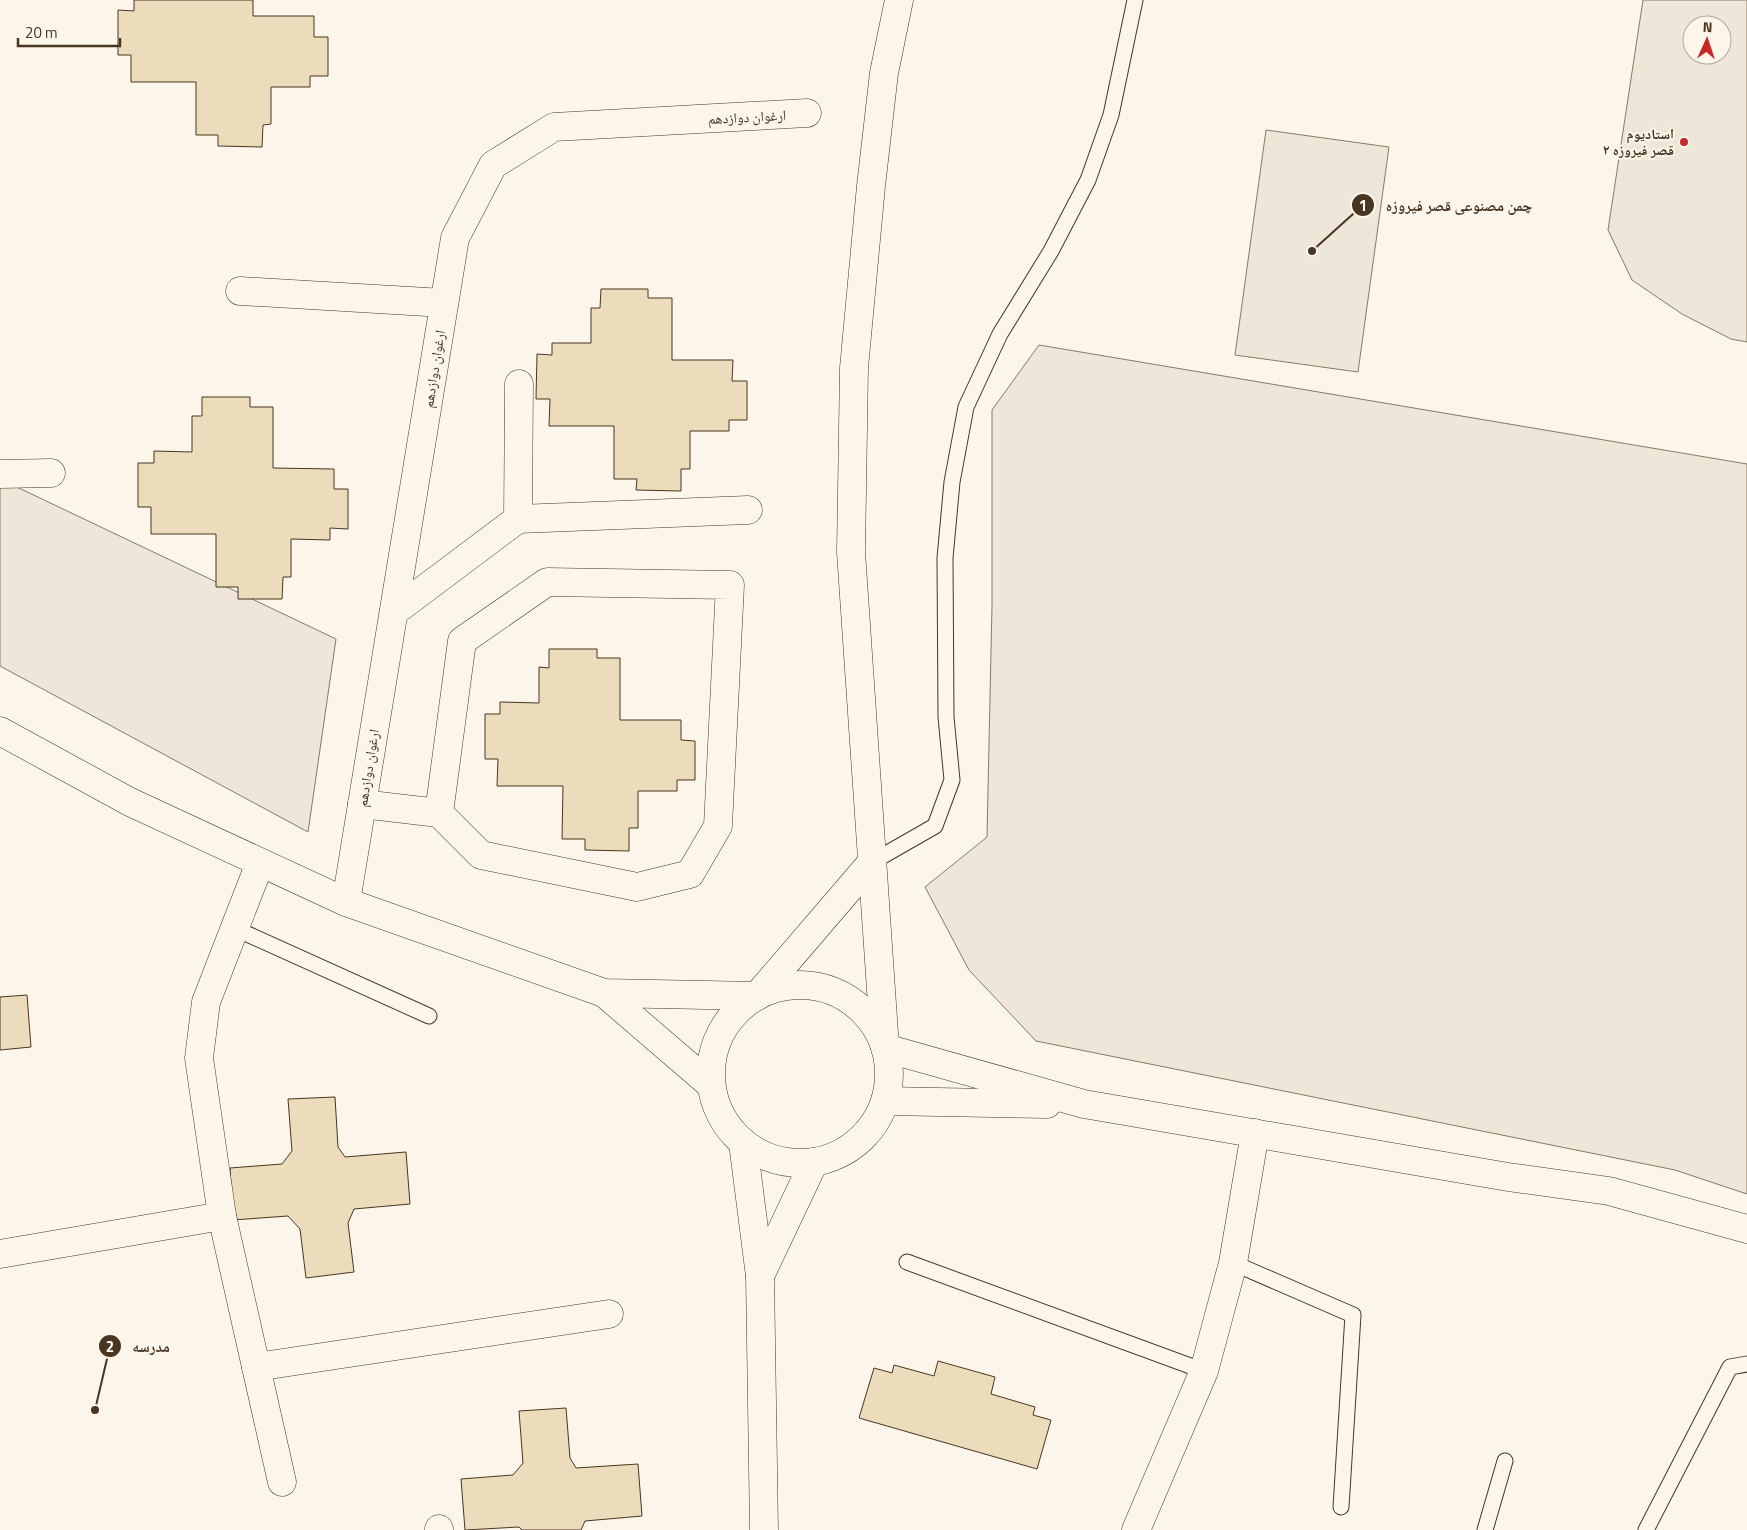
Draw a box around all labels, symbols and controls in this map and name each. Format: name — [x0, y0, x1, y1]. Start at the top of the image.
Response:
scale bar — [18, 15, 120, 47]
north arrow — [1682, 15, 1732, 65]
text: N — [1702, 16, 1713, 37]
text: 20 m — [25, 21, 58, 44]
street label: ارغوان دوازدهم — [707, 104, 787, 129]
place label: استادیوم قصر فیروزه ۲ — [1603, 123, 1674, 160]
marker: استادیوم قصر فیروزه ۲ — [1678, 136, 1690, 148]
callout: چمن مصنوعی قصر فیروزه — [1351, 190, 1543, 220]
text: 1 — [1359, 194, 1367, 217]
text: چمن مصنوعی قصر فیروزه — [1386, 194, 1533, 217]
street label: ارغوان دوازدهم — [417, 329, 450, 409]
street label: ارغوان دوازدهم — [351, 728, 384, 808]
callout: مدرسه — [97, 1331, 180, 1361]
text: 2 — [106, 1335, 114, 1358]
text: مدرسه — [132, 1335, 170, 1358]

